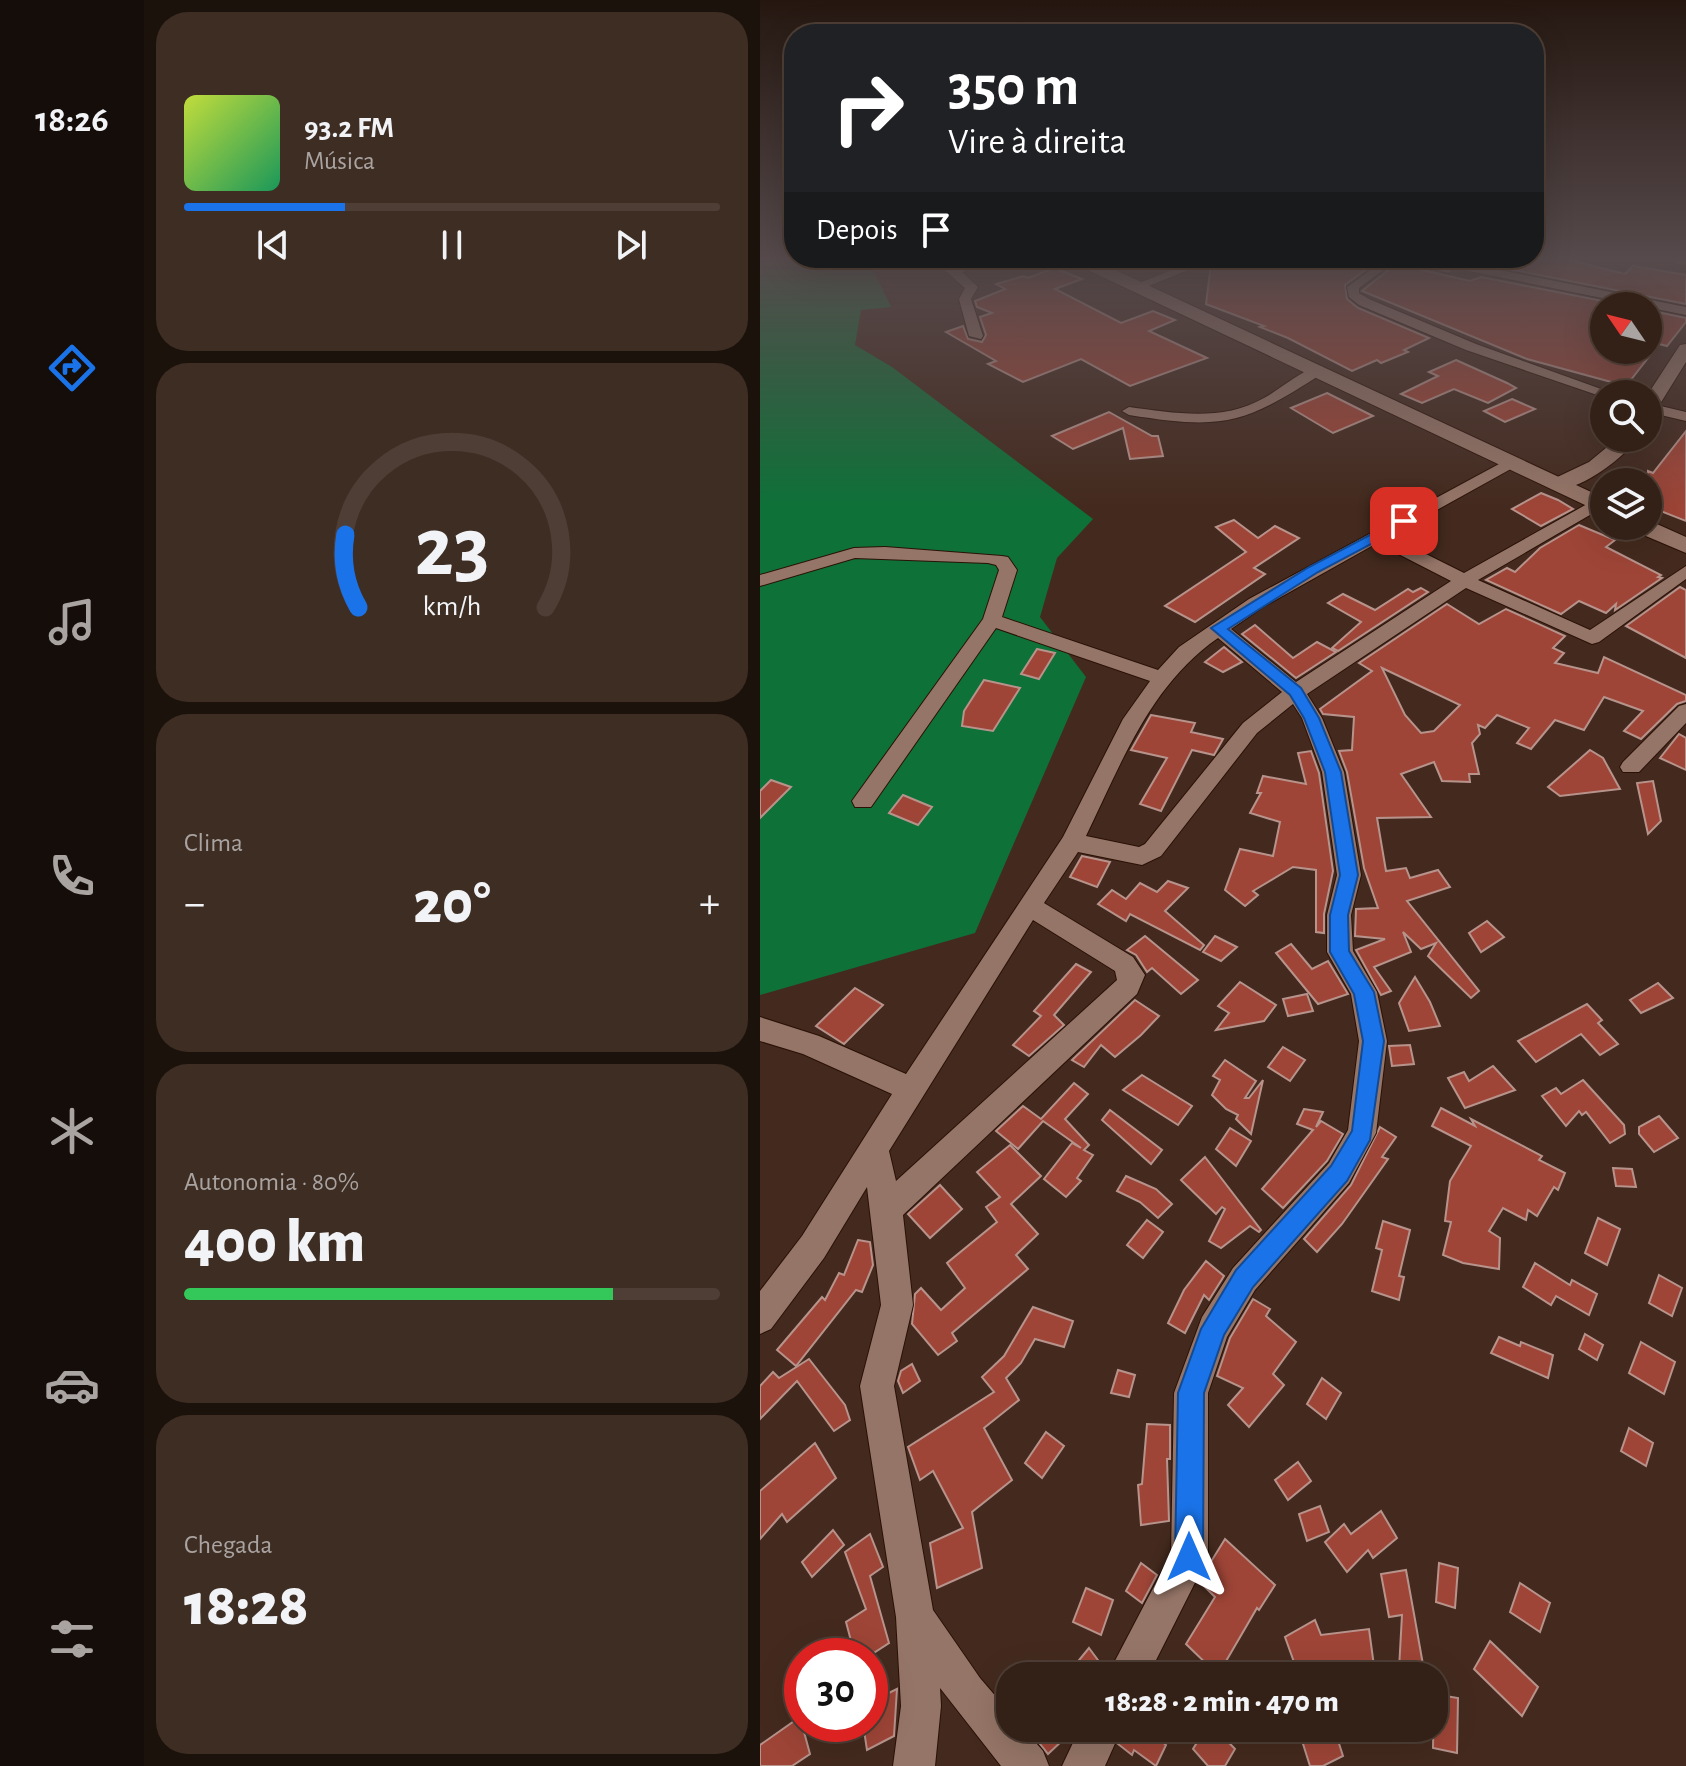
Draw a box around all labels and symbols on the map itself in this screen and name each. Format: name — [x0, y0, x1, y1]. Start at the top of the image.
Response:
north arrow — [1590, 292, 1662, 364]
pin — [1370, 487, 1438, 555]
position arrow — [1147, 1515, 1231, 1599]
speed limit sign: 30 — [784, 1638, 888, 1742]

